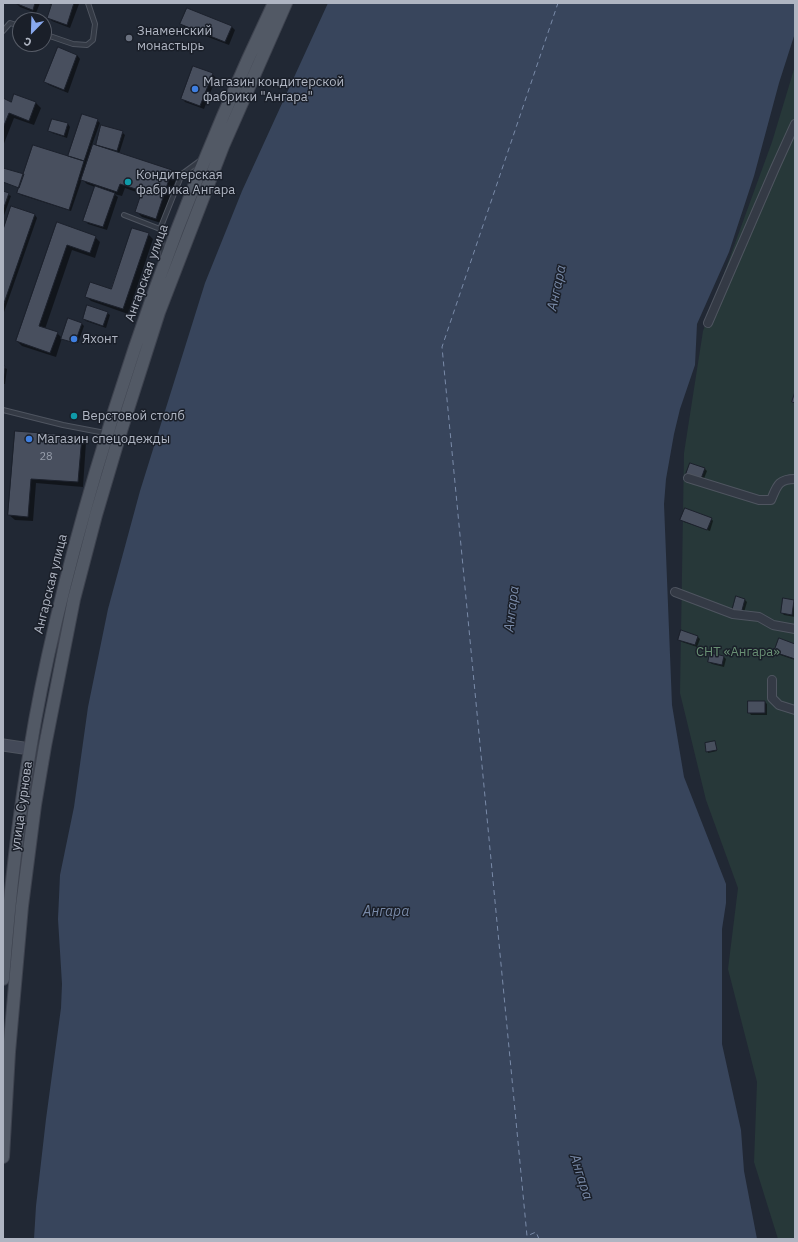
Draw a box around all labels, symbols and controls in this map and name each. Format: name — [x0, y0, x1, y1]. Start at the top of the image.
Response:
north arrow — [12, 12, 52, 52]
place label: Знаменский монастырь — [137, 23, 212, 54]
marker: Знаменский монастырь — [124, 33, 134, 43]
text: С — [22, 34, 34, 50]
place label: Магазин кондитерской фабрики "Ангара" — [203, 74, 344, 105]
marker: Магазин кондитерской фабрики "Ангара" — [190, 84, 200, 94]
place label: Кондитерская фабрика Ангара — [136, 167, 235, 198]
marker: Кондитерская фабрика Ангара — [123, 177, 133, 187]
street label: Ангарская улица — [122, 222, 172, 324]
water label: Ангара — [544, 263, 570, 313]
place label: Яхонт — [82, 331, 118, 347]
marker: Яхонт — [69, 334, 79, 344]
place label: Верстовой столб — [82, 408, 185, 424]
marker: Верстовой столб — [69, 411, 79, 421]
place label: Магазин спецодежды — [37, 431, 170, 447]
marker: Магазин спецодежды — [24, 434, 34, 444]
house number: 28 — [39, 450, 53, 464]
street label: Ангарская улица — [31, 532, 71, 636]
water label: Ангара — [501, 585, 523, 633]
park label: СНТ «Ангара» — [696, 644, 780, 660]
street label: улица Сурнова — [8, 760, 36, 852]
water label: Ангара — [363, 904, 409, 920]
water label: Ангара — [566, 1152, 596, 1202]

